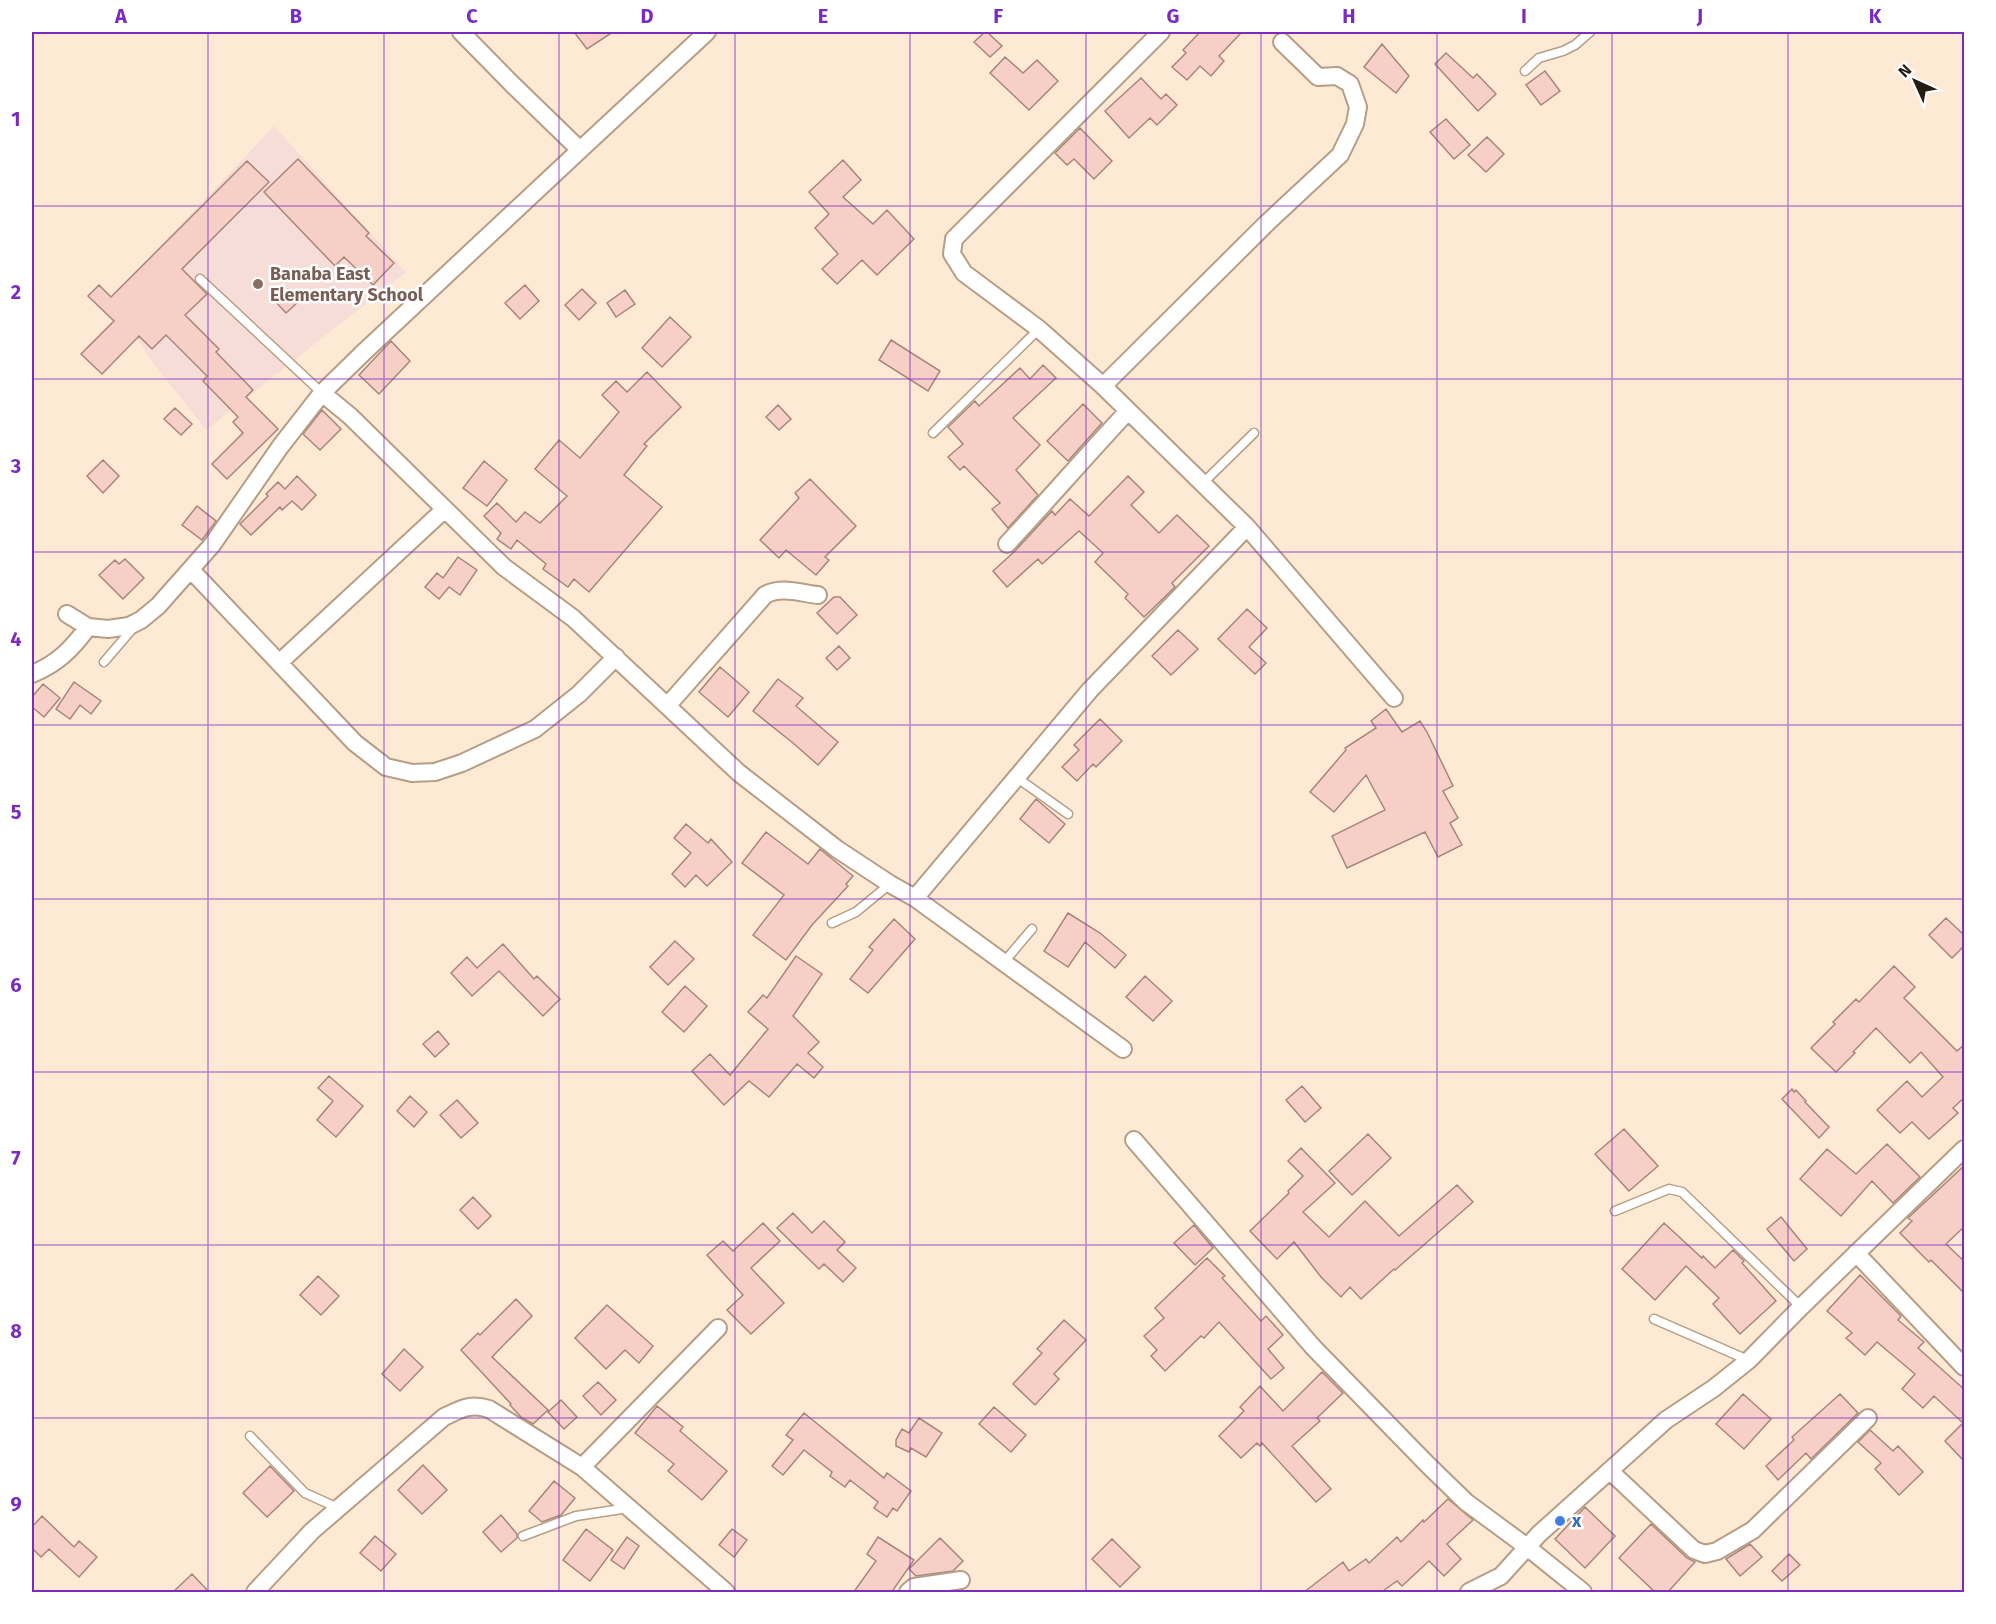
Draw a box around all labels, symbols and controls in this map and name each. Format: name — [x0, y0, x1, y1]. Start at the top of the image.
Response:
text: A — [114, 4, 128, 28]
text: B — [290, 4, 302, 28]
text: C — [466, 4, 478, 28]
text: D — [640, 4, 654, 28]
text: E — [818, 4, 828, 28]
text: F — [993, 4, 1003, 28]
text: G — [1167, 4, 1179, 28]
text: H — [1342, 4, 1356, 28]
text: I — [1521, 4, 1527, 28]
text: J — [1696, 4, 1703, 28]
text: K — [1869, 4, 1882, 28]
north arrow — [1885, 51, 1945, 111]
text: N — [1894, 60, 1915, 81]
text: 1 — [11, 107, 21, 131]
place label: Banaba East Elementary School — [270, 263, 424, 306]
marker: Banaba East Elementary School — [251, 277, 265, 291]
text: 2 — [11, 280, 21, 304]
text: 3 — [10, 454, 21, 478]
text: 4 — [10, 627, 22, 651]
text: 5 — [11, 800, 22, 824]
text: 6 — [10, 973, 22, 997]
text: 7 — [11, 1146, 21, 1170]
text: 8 — [10, 1319, 22, 1343]
text: 9 — [10, 1492, 22, 1516]
place label: x — [1571, 1510, 1582, 1532]
marker: x — [1553, 1514, 1567, 1528]

